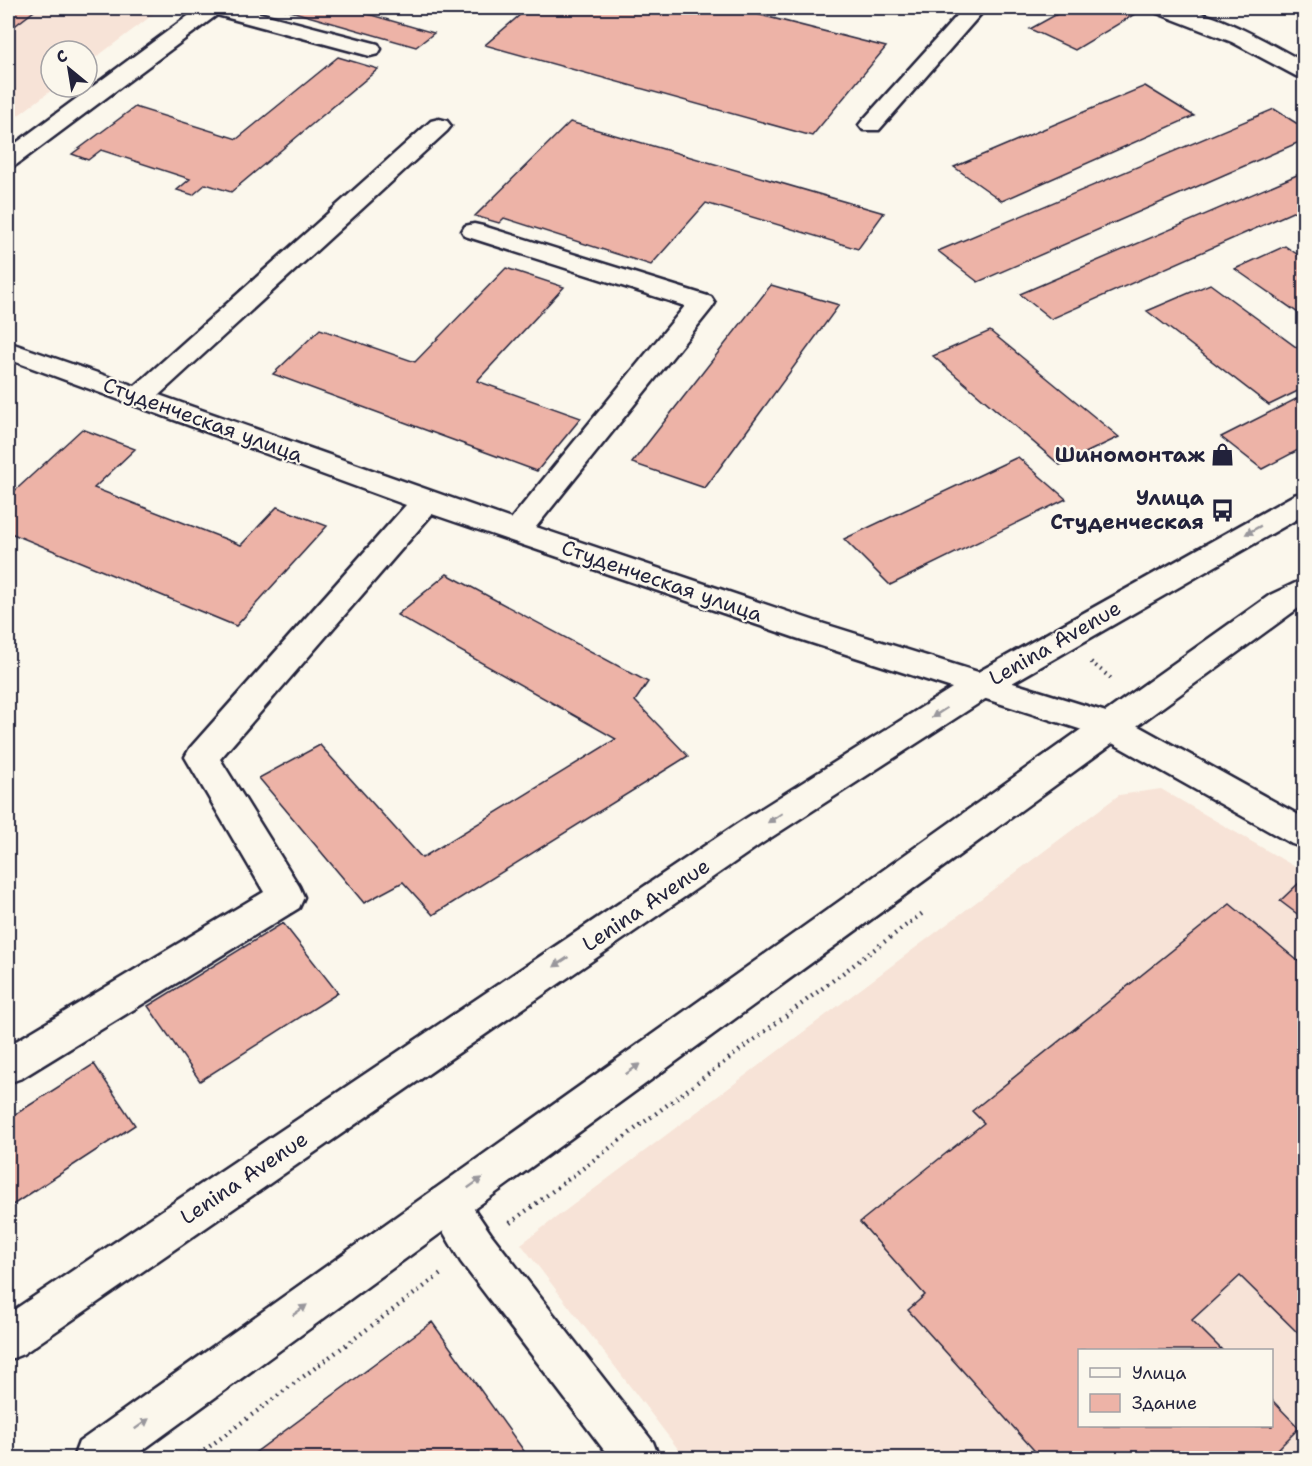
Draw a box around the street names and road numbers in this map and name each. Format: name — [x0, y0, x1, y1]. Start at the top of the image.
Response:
street label: Студенческая улица — [99, 371, 307, 469]
street label: Студенческая улица — [558, 533, 766, 629]
street label: Lenina Avenue — [984, 594, 1126, 692]
street label: Lenina Avenue — [577, 852, 715, 958]
street label: Lenina Avenue — [175, 1125, 313, 1231]

